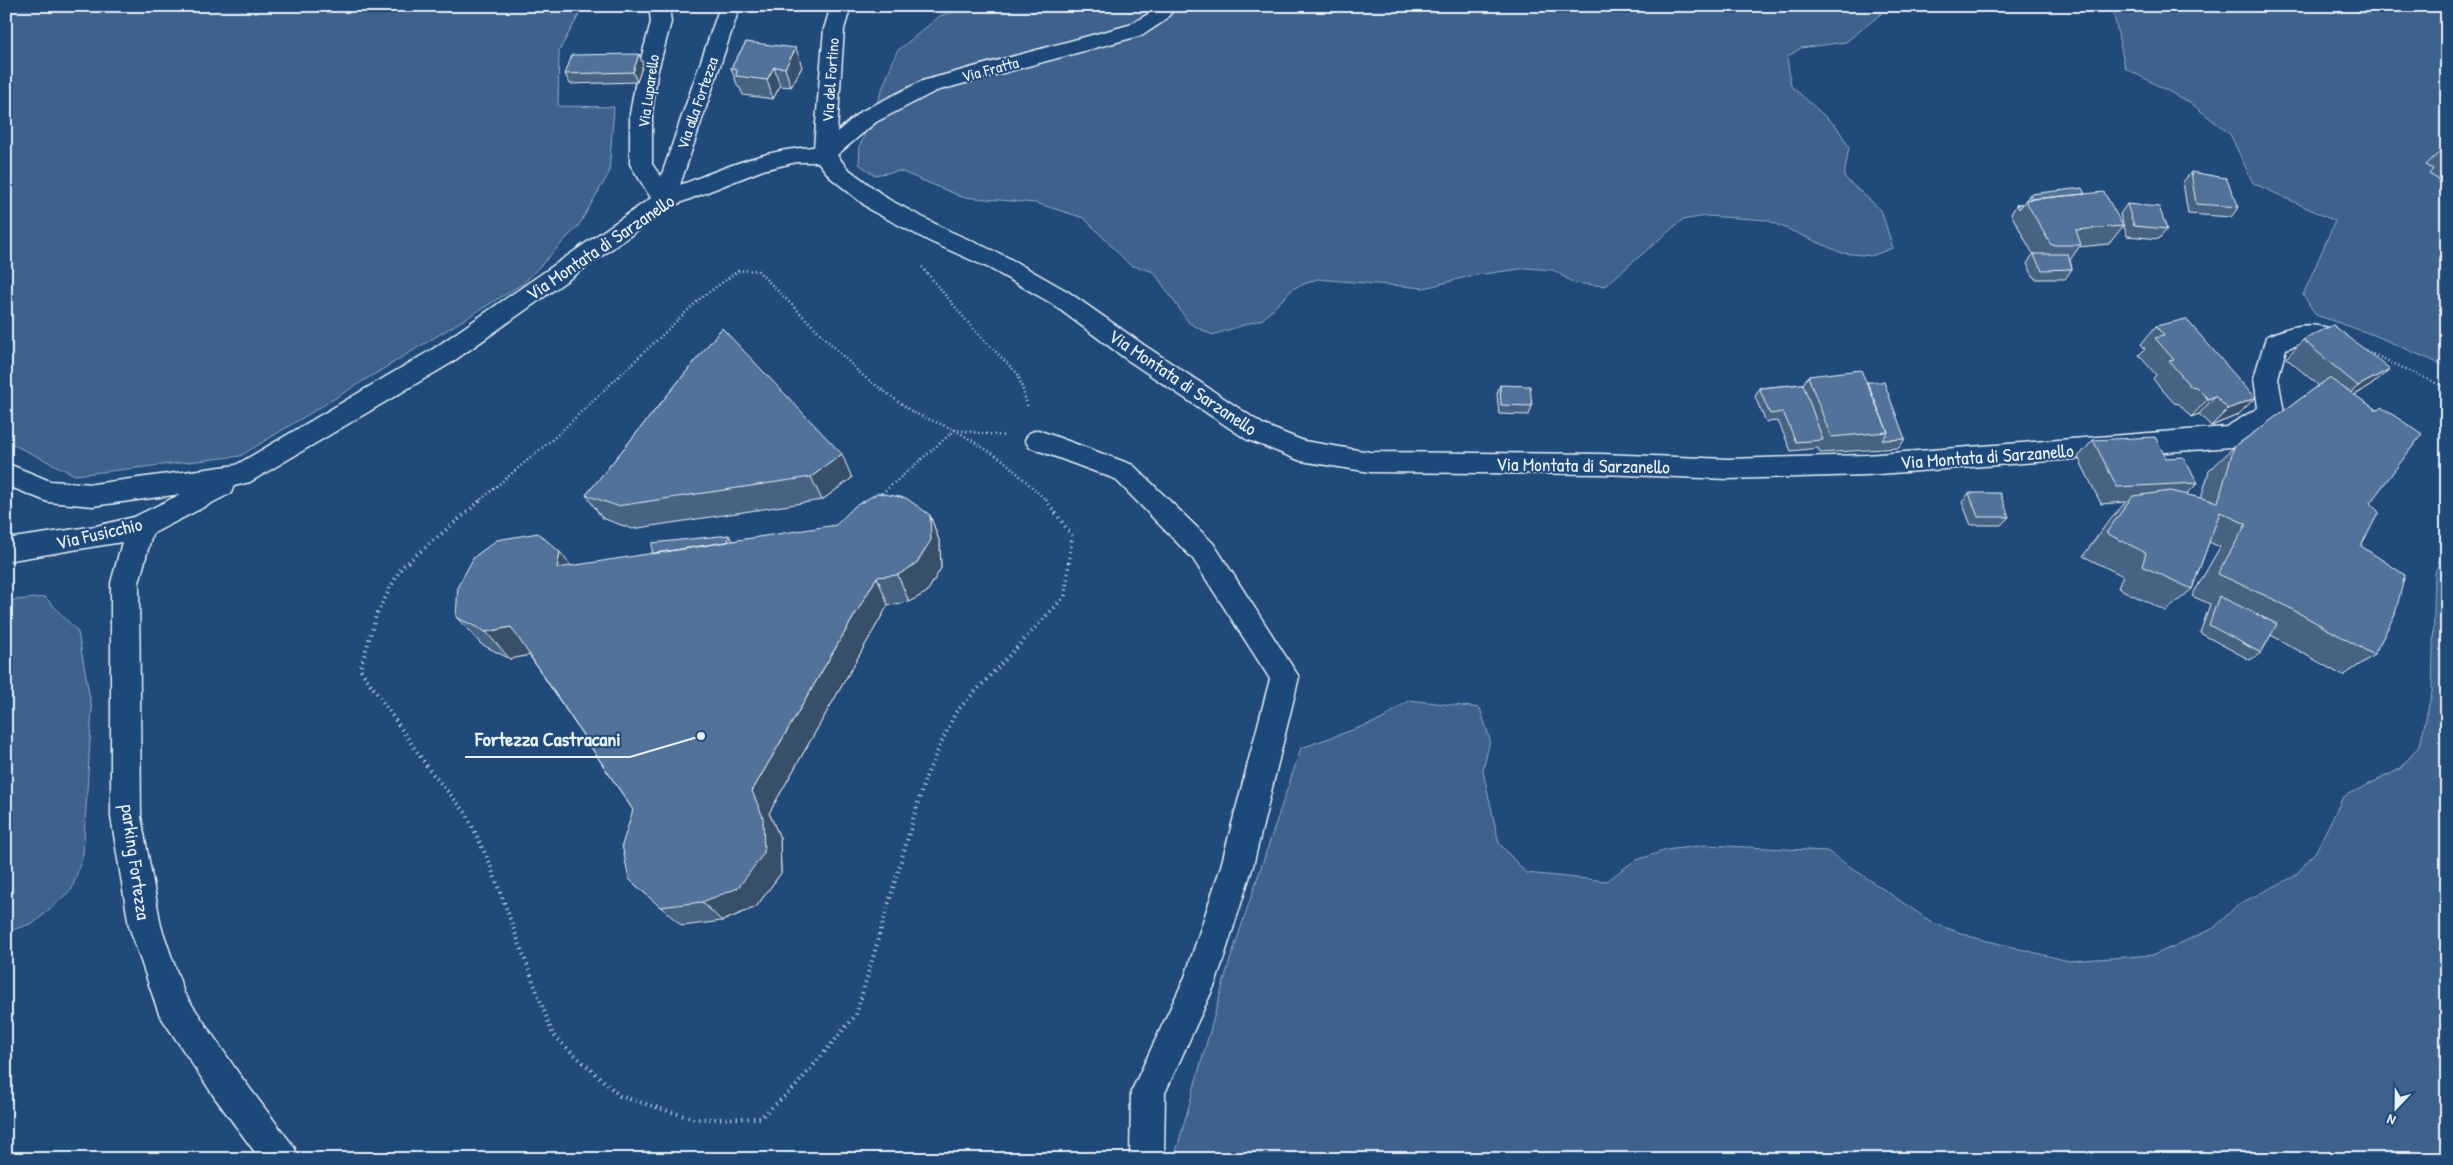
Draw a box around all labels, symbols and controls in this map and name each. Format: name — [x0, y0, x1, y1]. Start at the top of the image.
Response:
street label: Via del Fortino — [816, 37, 844, 123]
street label: Via Fratta — [959, 51, 1021, 87]
street label: Via Luparello — [632, 52, 664, 129]
street label: Via alla Fortezza — [671, 54, 723, 152]
street label: Via Montata di Sarzanello — [521, 187, 680, 306]
street label: Via Montata di Sarzanello — [1104, 323, 1263, 442]
street label: Via Montata di Sarzanello — [1899, 437, 2075, 475]
street label: Via Montata di Sarzanello — [1496, 450, 1670, 480]
street label: Via Fusicchio — [53, 510, 145, 556]
callout: Fortezza Castracani — [465, 722, 630, 757]
text: Fortezza Castracani — [474, 725, 621, 752]
street label: parking Fortezza — [115, 803, 157, 922]
north arrow — [2370, 1082, 2420, 1132]
text: N — [2383, 1110, 2398, 1131]

